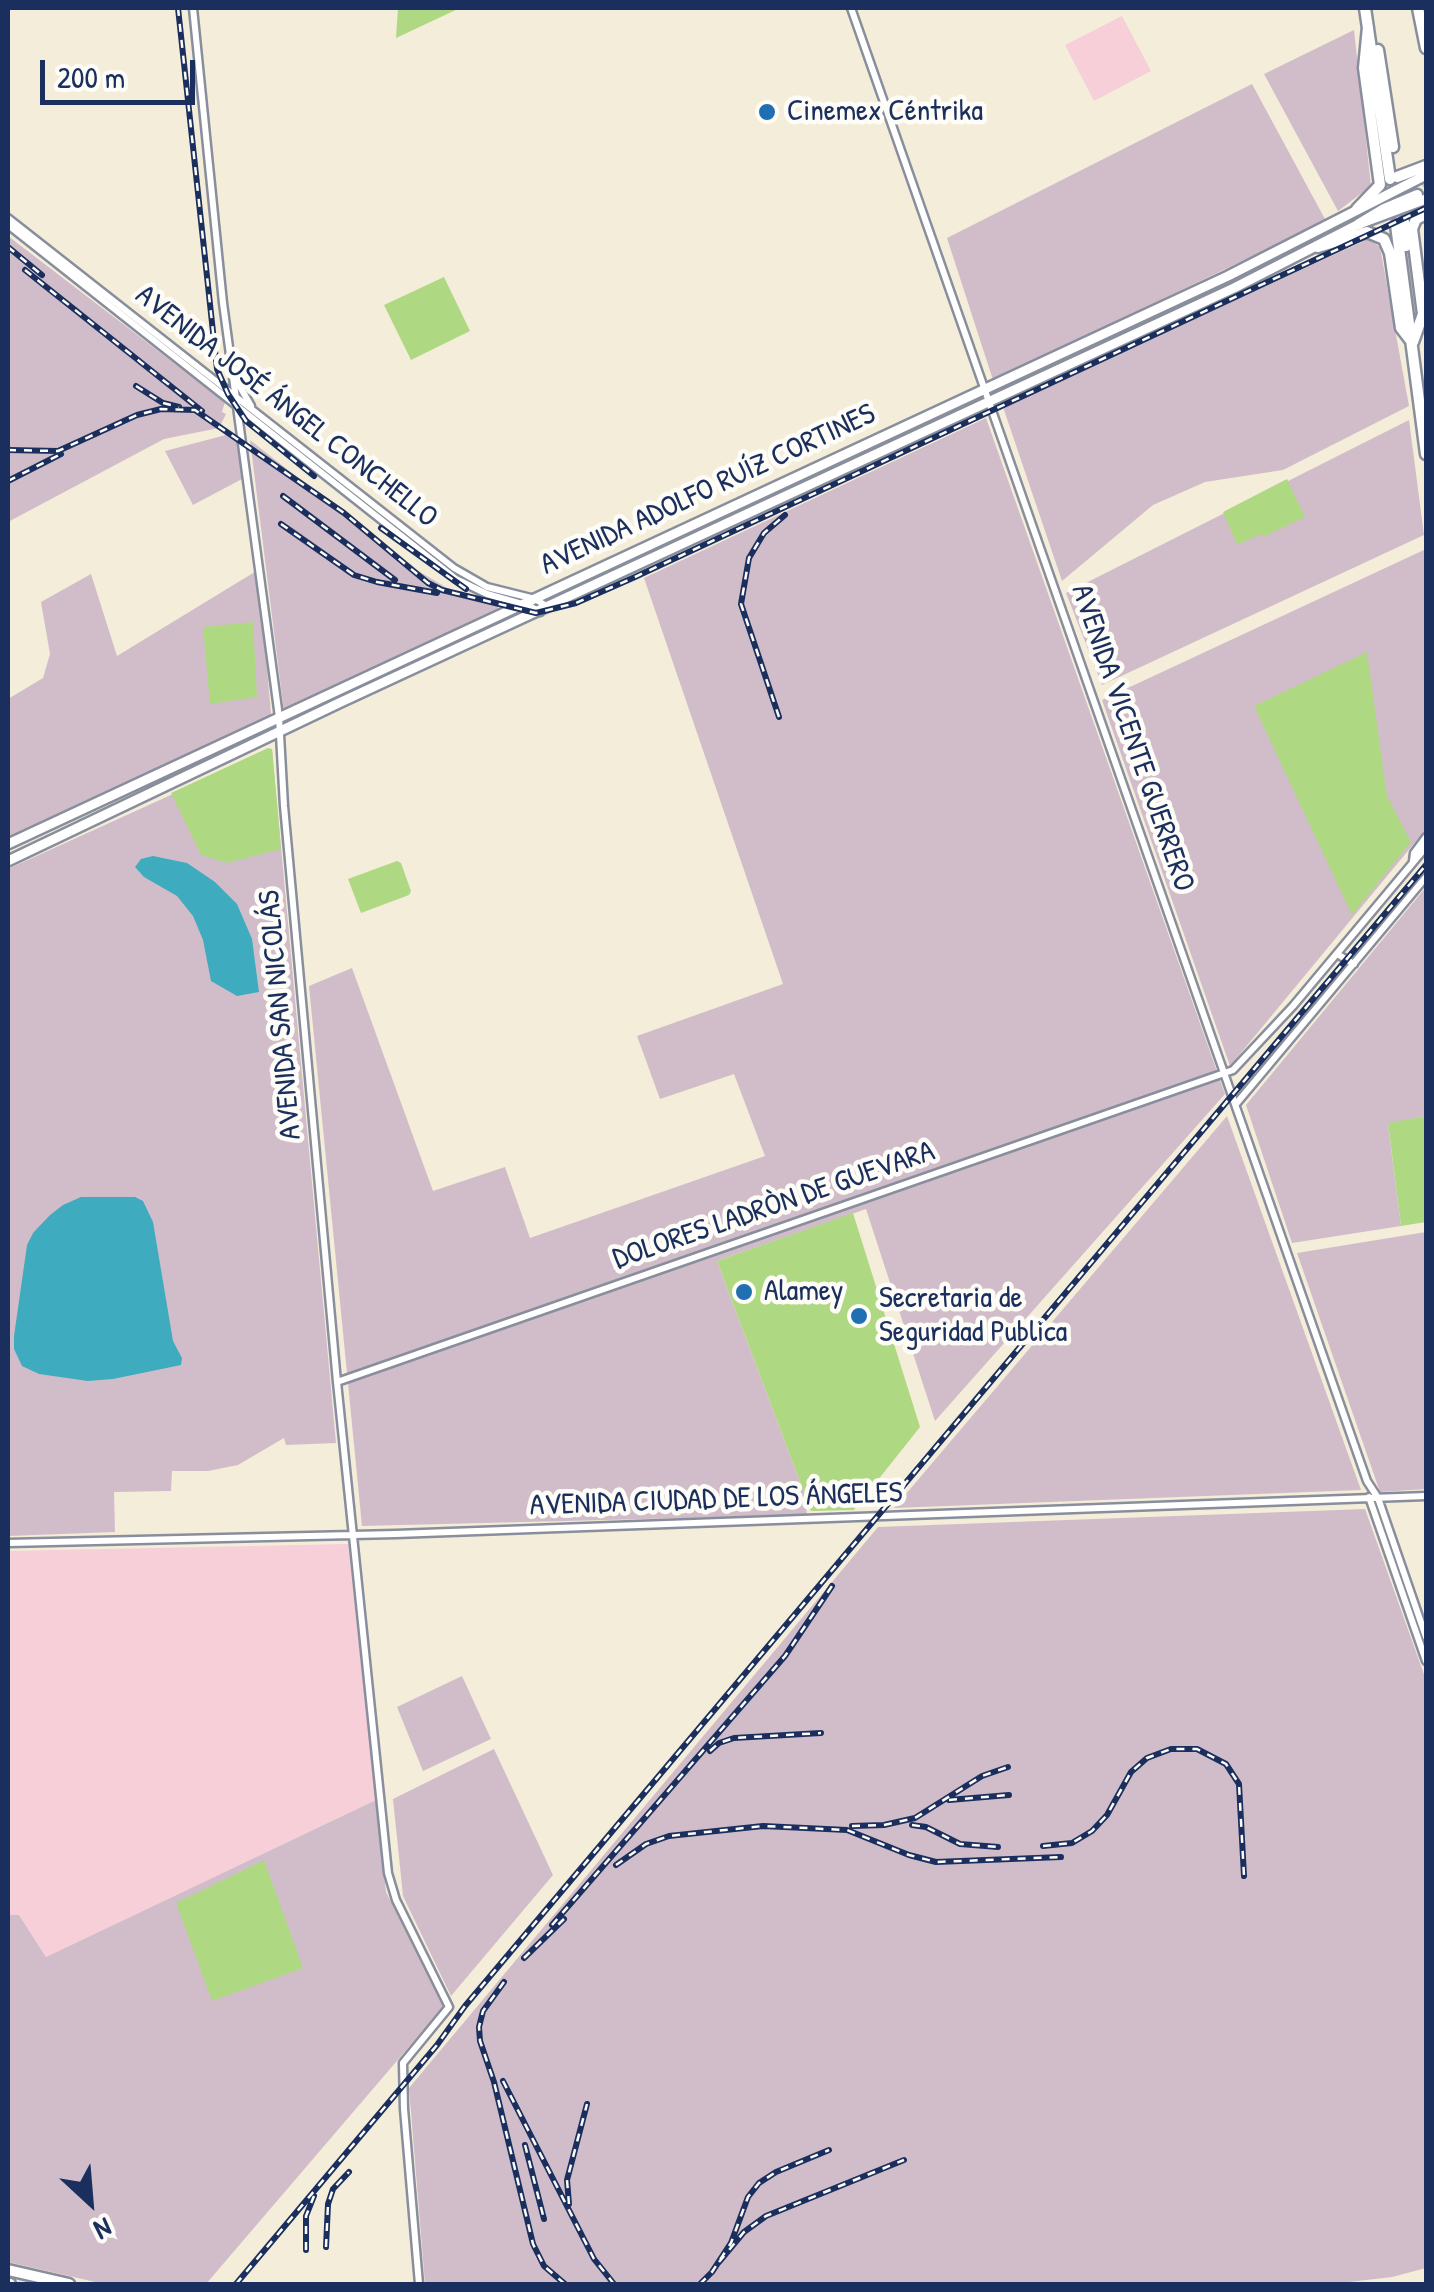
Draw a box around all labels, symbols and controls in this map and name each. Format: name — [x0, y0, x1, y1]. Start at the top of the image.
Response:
scale bar — [45, 40, 200, 102]
text: 200 m — [57, 57, 125, 97]
place label: Cinemex Céntrika — [787, 94, 983, 130]
marker: Cinemex Céntrika — [756, 101, 778, 123]
street label: AVENIDA JOSÉ ÁNGEL CONCHELLO — [128, 278, 444, 536]
street label: AVENIDA ADOLFO RUÍZ CORTINES — [535, 397, 881, 583]
street label: AVENIDA VICENTE GUERRERO — [1063, 580, 1201, 896]
street label: AVENIDA SAN NICOLÁS — [252, 889, 310, 1141]
street label: DOLORES LADRÒN DE GUEVARA — [608, 1134, 940, 1278]
place label: Alamey — [764, 1274, 843, 1310]
marker: Alamey — [733, 1281, 755, 1303]
place label: Secretaria de Seguridad Publica — [879, 1281, 1067, 1352]
marker: Secretaria de Seguridad Publica — [848, 1305, 870, 1327]
street label: AVENIDA CIUDAD DE LOS ÁNGELES — [529, 1476, 903, 1524]
north arrow — [40, 2152, 140, 2252]
text: N — [88, 2209, 118, 2249]

